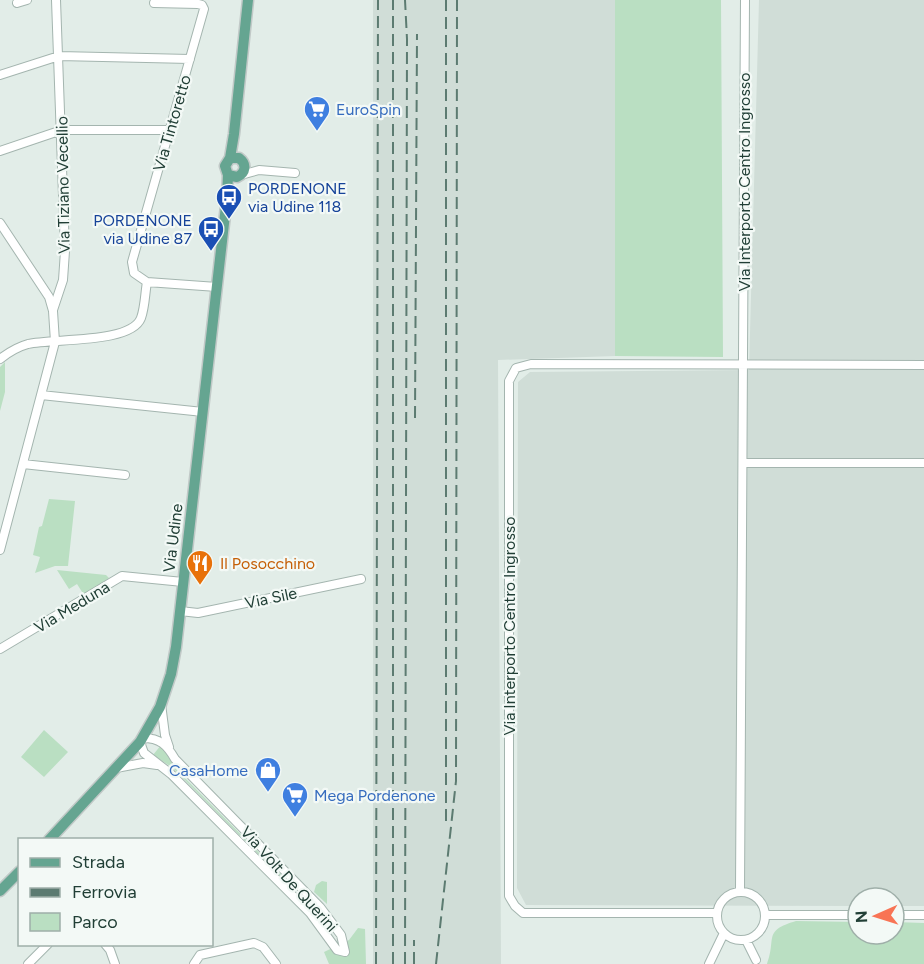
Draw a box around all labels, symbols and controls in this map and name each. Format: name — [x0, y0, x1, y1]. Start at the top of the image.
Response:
street label: Via Interporto Centro Ingrosso — [735, 72, 754, 292]
street label: Via Tintoretto — [149, 73, 195, 173]
supermarket icon: EuroSpin — [302, 94, 332, 132]
place label: EuroSpin — [336, 100, 401, 119]
street label: Via Tiziano Vecellio — [52, 116, 74, 254]
place label: PORDENONE via Udine 118 — [248, 179, 347, 216]
bus stop icon: PORDENONE via Udine 118 — [214, 182, 244, 220]
place label: PORDENONE via Udine 87 — [93, 211, 192, 248]
bus stop icon: PORDENONE via Udine 87 — [196, 214, 226, 252]
street label: Via Udine — [159, 502, 187, 573]
street label: Via Interporto Centro Ingrosso — [500, 516, 519, 736]
restaurant icon: Il Posocchino — [185, 548, 215, 586]
place label: Il Posocchino — [220, 554, 315, 573]
street label: Via Meduna — [31, 577, 113, 637]
street label: Via Sile — [243, 583, 299, 613]
shop icon: CasaHome — [253, 755, 283, 793]
place label: CasaHome — [169, 761, 248, 780]
supermarket icon: Mega Pordenone — [280, 780, 310, 818]
place label: Mega Pordenone — [314, 786, 436, 805]
street label: Via Volt De Querini — [237, 822, 341, 936]
legend — [18, 838, 213, 946]
text: Strada — [72, 851, 125, 873]
text: Ferrovia — [72, 881, 137, 903]
north arrow — [846, 886, 906, 946]
text: N — [852, 910, 871, 923]
text: Parco — [72, 911, 118, 933]

